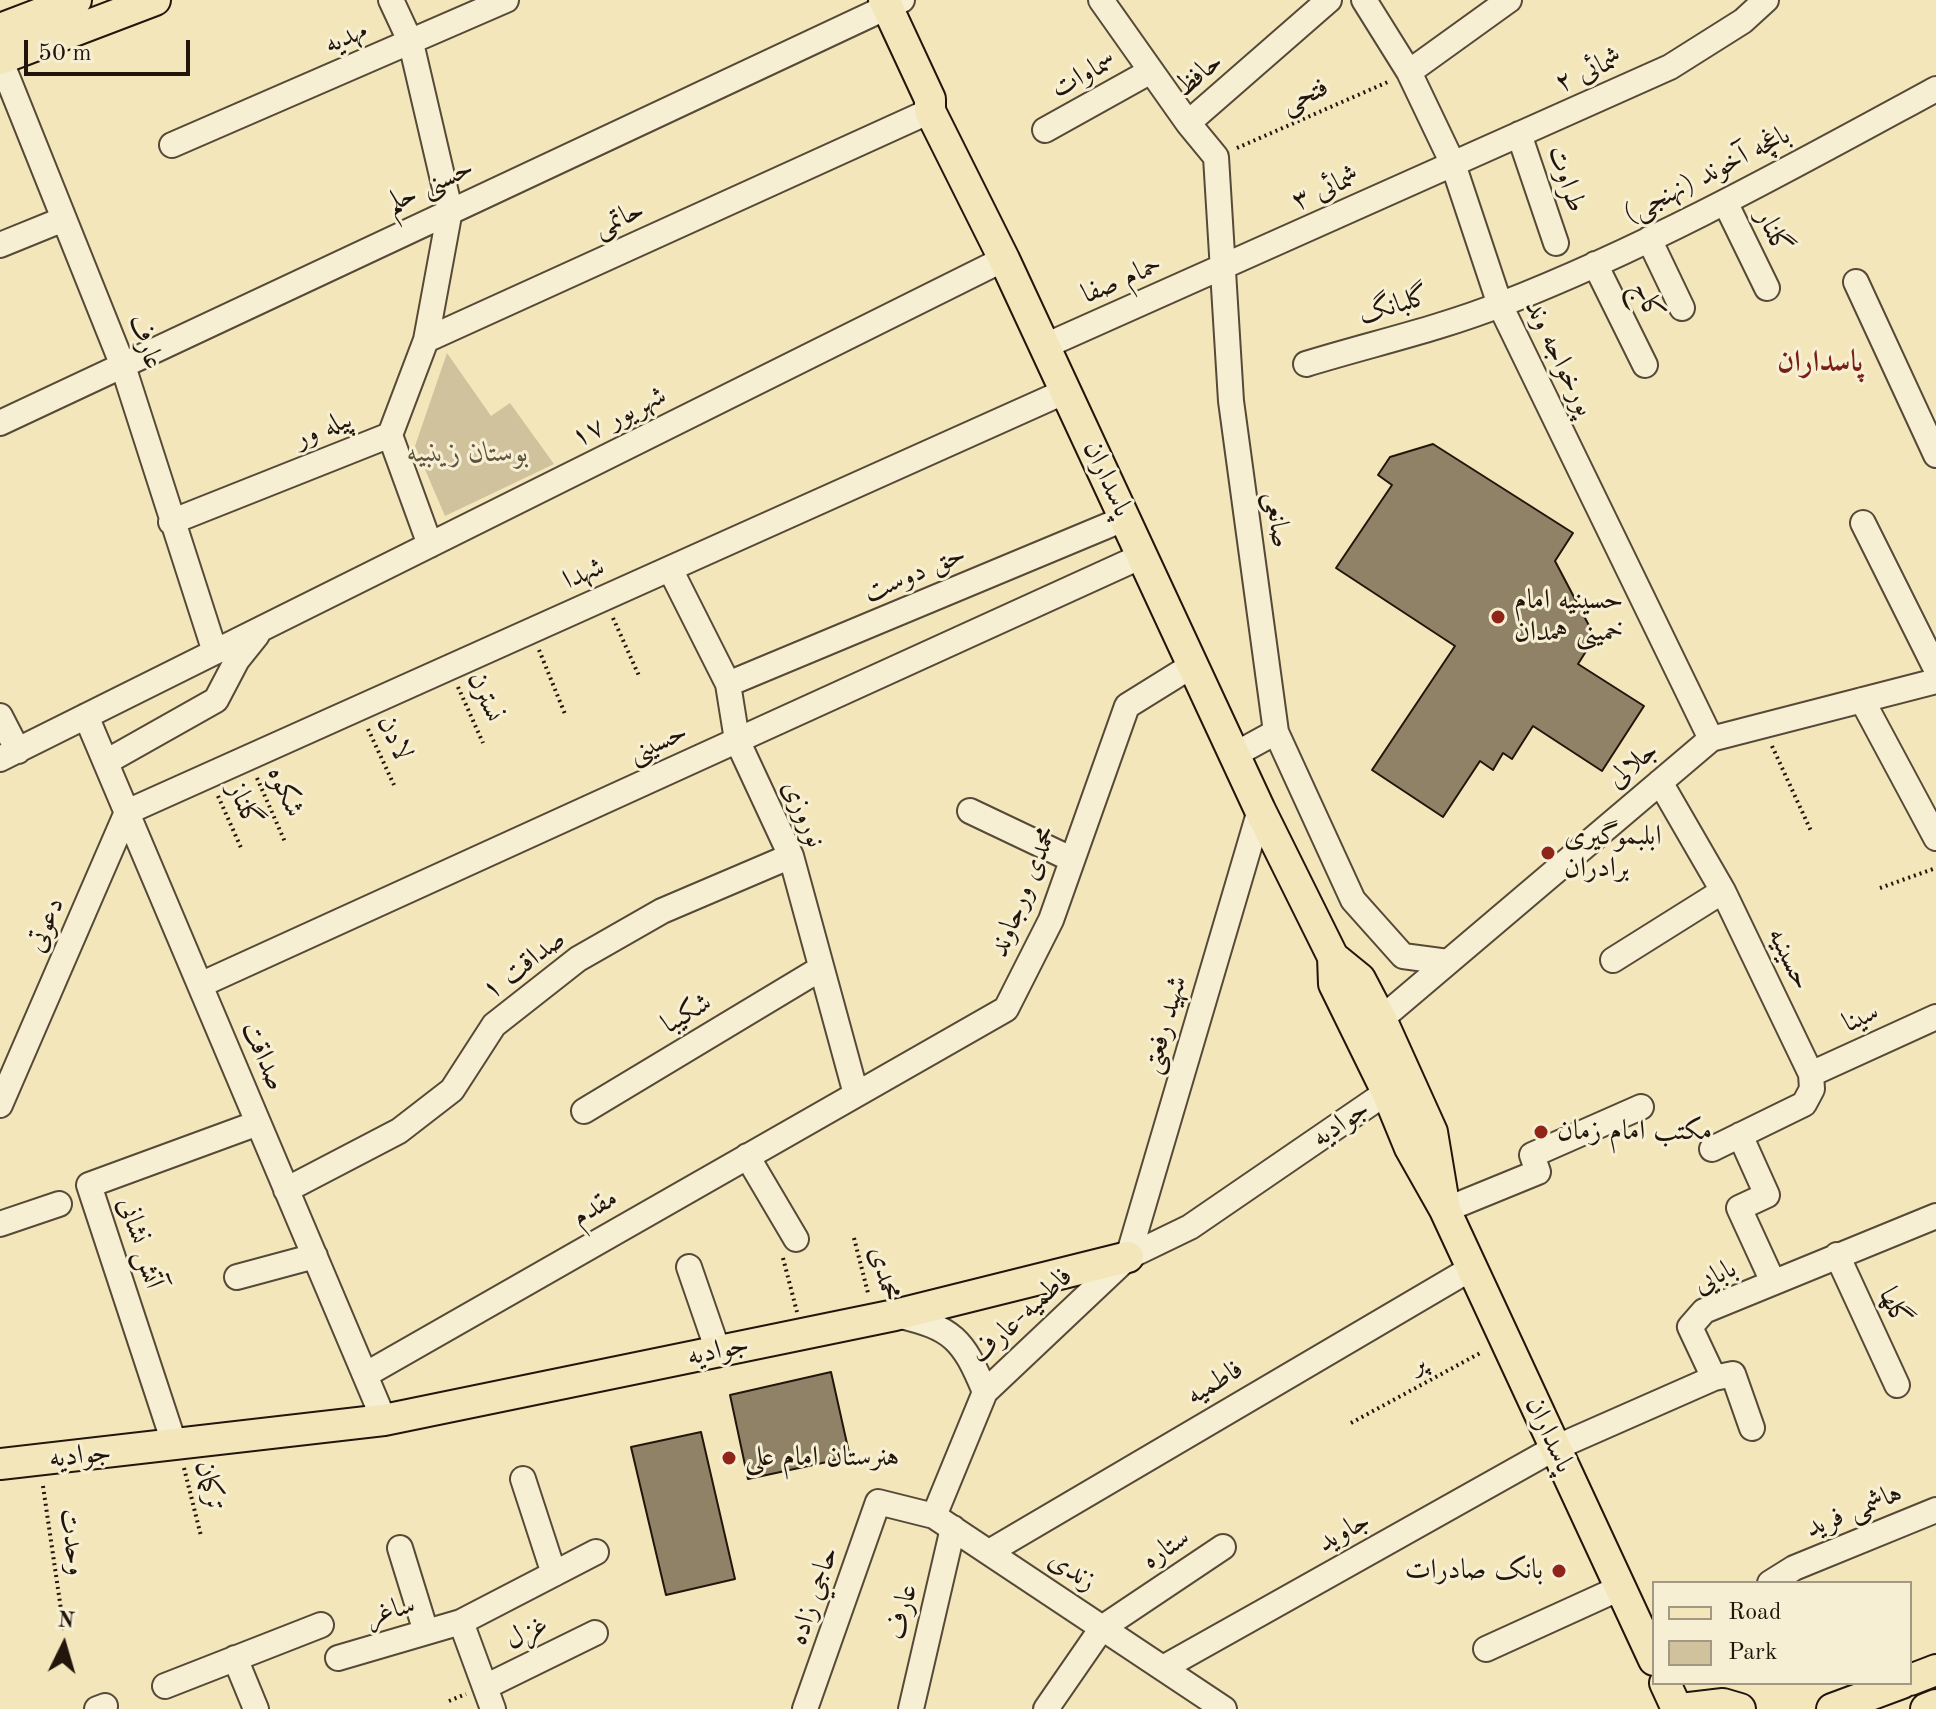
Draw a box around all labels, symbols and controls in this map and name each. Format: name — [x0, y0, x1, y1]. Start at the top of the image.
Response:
street label: مهدیه — [319, 14, 373, 62]
scale bar — [28, 24, 194, 74]
street label: شمائی ۲ — [1550, 41, 1628, 101]
text: 50 m — [38, 42, 92, 66]
street label: سماوات — [1046, 44, 1122, 106]
street label: حافظ — [1168, 45, 1230, 105]
street label: فتحی — [1276, 71, 1334, 121]
street label: باغچه آخوند (نهنجی) — [1618, 118, 1796, 232]
street label: طراوت — [1539, 141, 1593, 217]
street label: حسنی حلم — [381, 151, 479, 221]
street label: شمائی ۳ — [1287, 159, 1365, 219]
street label: حاتمی — [588, 193, 650, 245]
street label: گلنار — [1748, 204, 1798, 260]
street label: حمام صفا — [1077, 248, 1167, 312]
street label: کاج — [1623, 276, 1671, 326]
street label: گلبانگ — [1355, 279, 1433, 333]
street label: پورخواجه وند — [1516, 294, 1602, 422]
street label: عارف — [120, 310, 170, 374]
district label: پاسداران — [1777, 345, 1863, 381]
street label: ۱۷ شهریور — [566, 379, 672, 455]
street label: پیله ور — [290, 402, 358, 456]
street label: پاسداران — [1075, 436, 1139, 522]
park label: بوستان زینبیه — [407, 437, 529, 471]
street label: صانعی — [1256, 490, 1298, 550]
street label: حق دوست — [859, 538, 971, 610]
street label: شهدا — [558, 550, 610, 598]
place label: حسینیه امام خمینی همدان — [1514, 584, 1623, 650]
marker: حسینیه امام خمینی همدان — [1489, 608, 1507, 626]
street label: نسترن — [459, 667, 511, 727]
street label: لادن — [369, 710, 419, 766]
street label: حسینی — [623, 715, 693, 771]
street label: جلالی — [1601, 734, 1665, 796]
street label: شکوه — [259, 761, 311, 823]
street label: نوروزی — [774, 775, 832, 853]
street label: گلناز — [219, 777, 269, 833]
place label: ابلبموگیری برادران — [1564, 820, 1661, 886]
street label: محمدی ورجاوند — [983, 822, 1065, 962]
marker: ابلبموگیری برادران — [1539, 844, 1557, 862]
street label: دعوتی — [20, 893, 72, 957]
street label: حسینیه — [1760, 922, 1818, 996]
street label: صداقت ۱ — [476, 923, 572, 1007]
street label: شهید رفعتی — [1135, 972, 1195, 1078]
street label: شکیبا — [656, 986, 718, 1042]
street label: سینا — [1838, 995, 1884, 1041]
street label: صداقت — [234, 1016, 292, 1096]
street label: جوادیه — [1306, 1093, 1376, 1155]
place label: مکتب امام زمان — [1557, 1115, 1712, 1149]
marker: مکتب امام زمان — [1532, 1123, 1550, 1141]
street label: مقدم — [566, 1182, 624, 1234]
street label: آتش نشانی — [110, 1193, 170, 1293]
street label: محمدی — [861, 1243, 907, 1305]
street label: بابایی — [1688, 1252, 1742, 1302]
street label: فاطمیه-عارف — [964, 1260, 1080, 1372]
street label: گلها — [1871, 1282, 1917, 1332]
street label: جوادیه — [684, 1328, 752, 1374]
street label: پر — [1404, 1346, 1432, 1382]
street label: فاطمیه — [1180, 1353, 1250, 1413]
street label: پاسداران — [1517, 1392, 1581, 1478]
street label: جوادیه — [47, 1436, 113, 1476]
place label: هنرستان امام علی — [745, 1441, 899, 1475]
marker: هنرستان امام علی — [720, 1449, 738, 1467]
street label: ترکمان — [187, 1457, 231, 1515]
street label: هاشمی فرید — [1801, 1476, 1907, 1546]
street label: جاوید — [1312, 1504, 1376, 1560]
street label: وحدت — [51, 1506, 93, 1578]
street label: ستاره — [1136, 1521, 1196, 1577]
street label: حاجي زاده — [782, 1542, 846, 1650]
street label: زندی — [1042, 1543, 1102, 1599]
place label: بانک صادرات — [1405, 1554, 1543, 1588]
marker: بانک صادرات — [1550, 1562, 1568, 1580]
street label: عارف — [880, 1581, 926, 1643]
legend — [1652, 1581, 1912, 1685]
street label: ساغر — [363, 1588, 419, 1634]
text: Road — [1728, 1601, 1781, 1625]
north arrow — [24, 1605, 104, 1685]
street label: غزل — [500, 1608, 554, 1658]
text: N — [57, 1609, 75, 1633]
text: Park — [1728, 1641, 1777, 1665]

